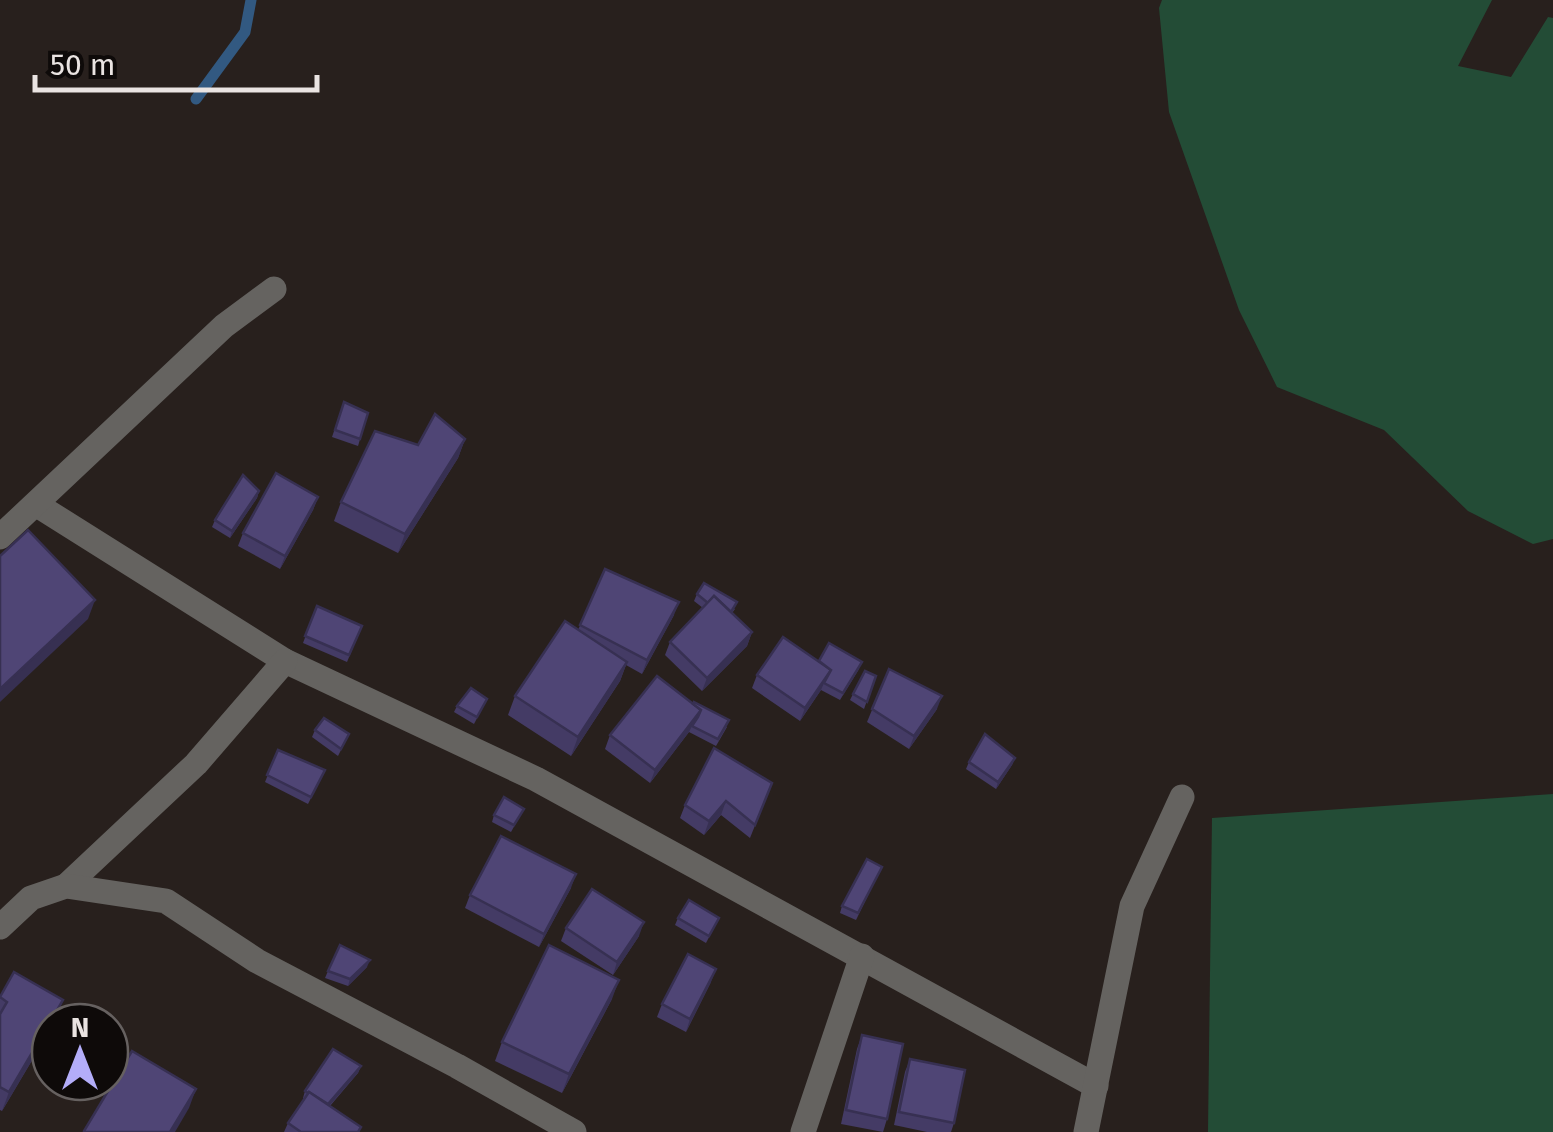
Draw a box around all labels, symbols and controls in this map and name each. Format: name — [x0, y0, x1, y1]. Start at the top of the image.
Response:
scale bar — [35, 30, 318, 92]
text: 50 m — [50, 47, 115, 83]
north arrow — [30, 1002, 130, 1102]
text: N — [71, 1011, 89, 1044]

